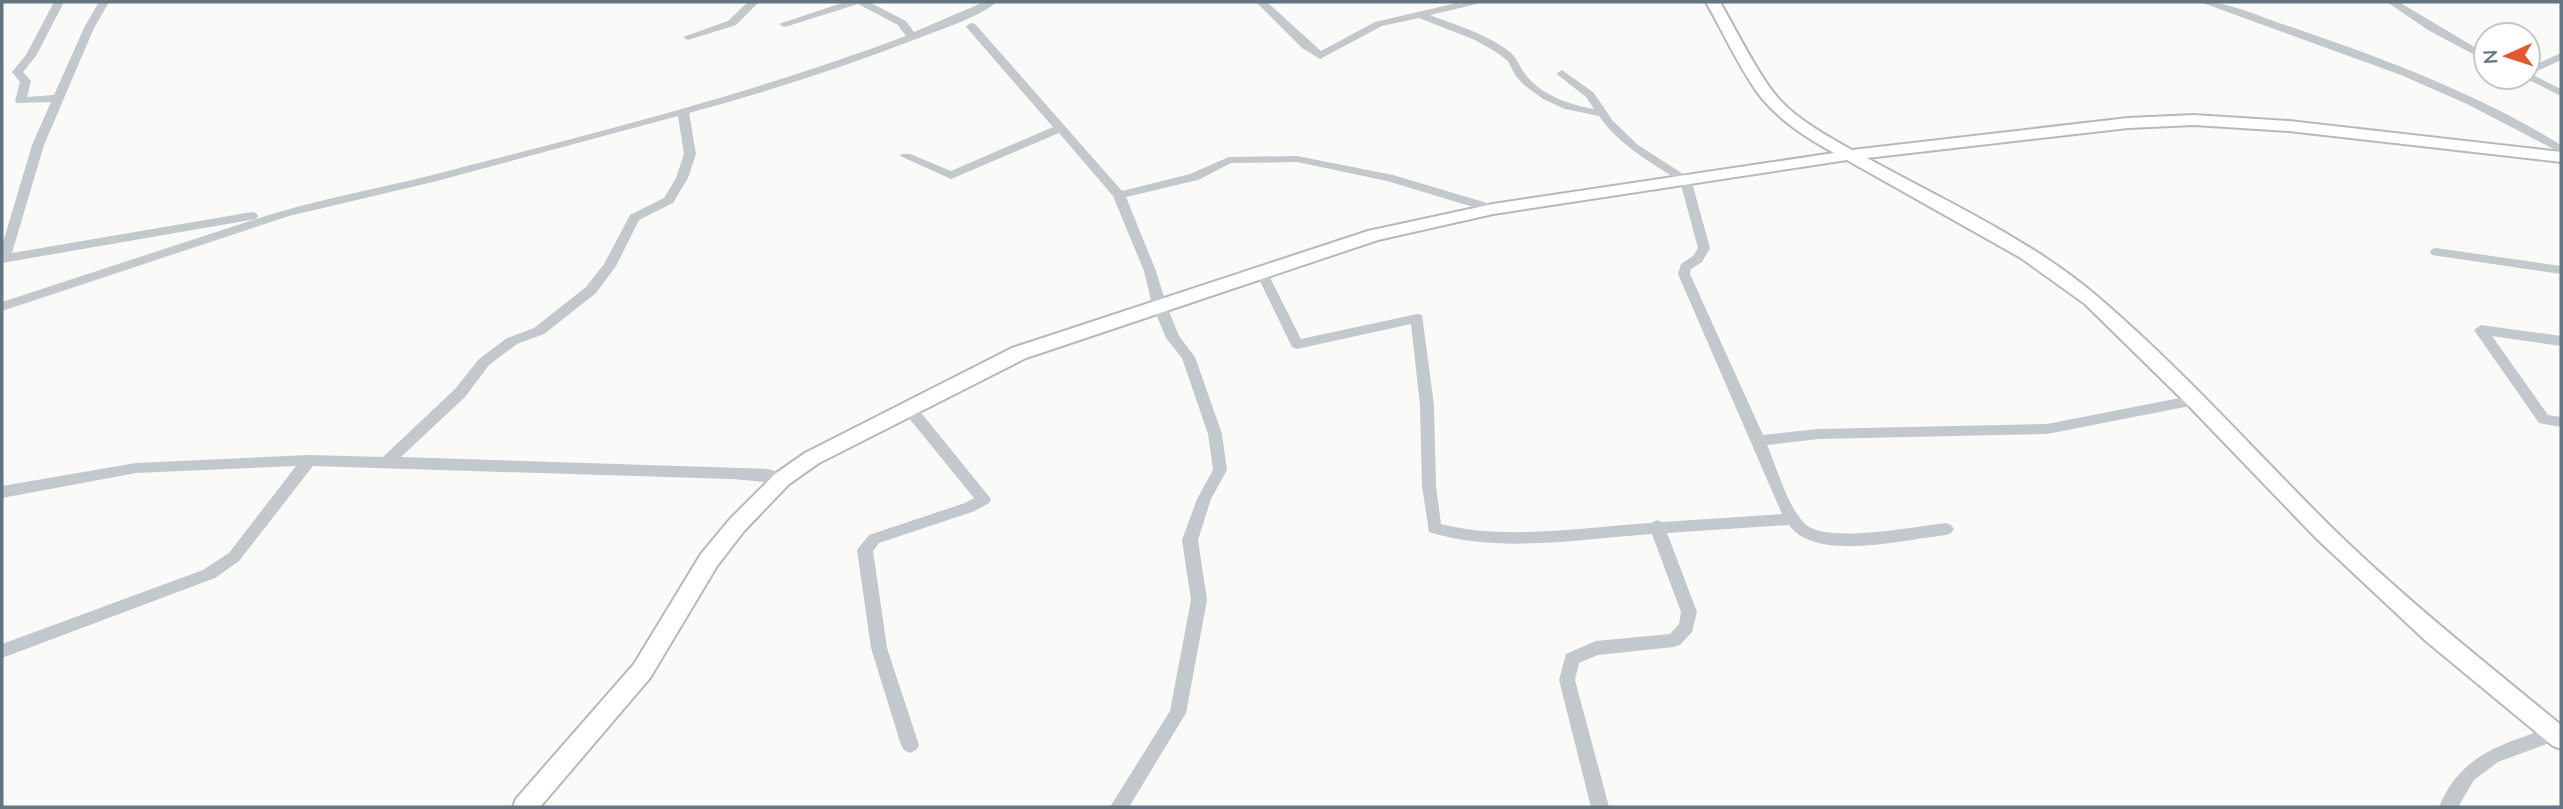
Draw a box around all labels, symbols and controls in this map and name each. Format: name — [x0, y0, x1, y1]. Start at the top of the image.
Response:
north arrow — [2472, 21, 2542, 91]
text: N — [2478, 49, 2502, 65]

